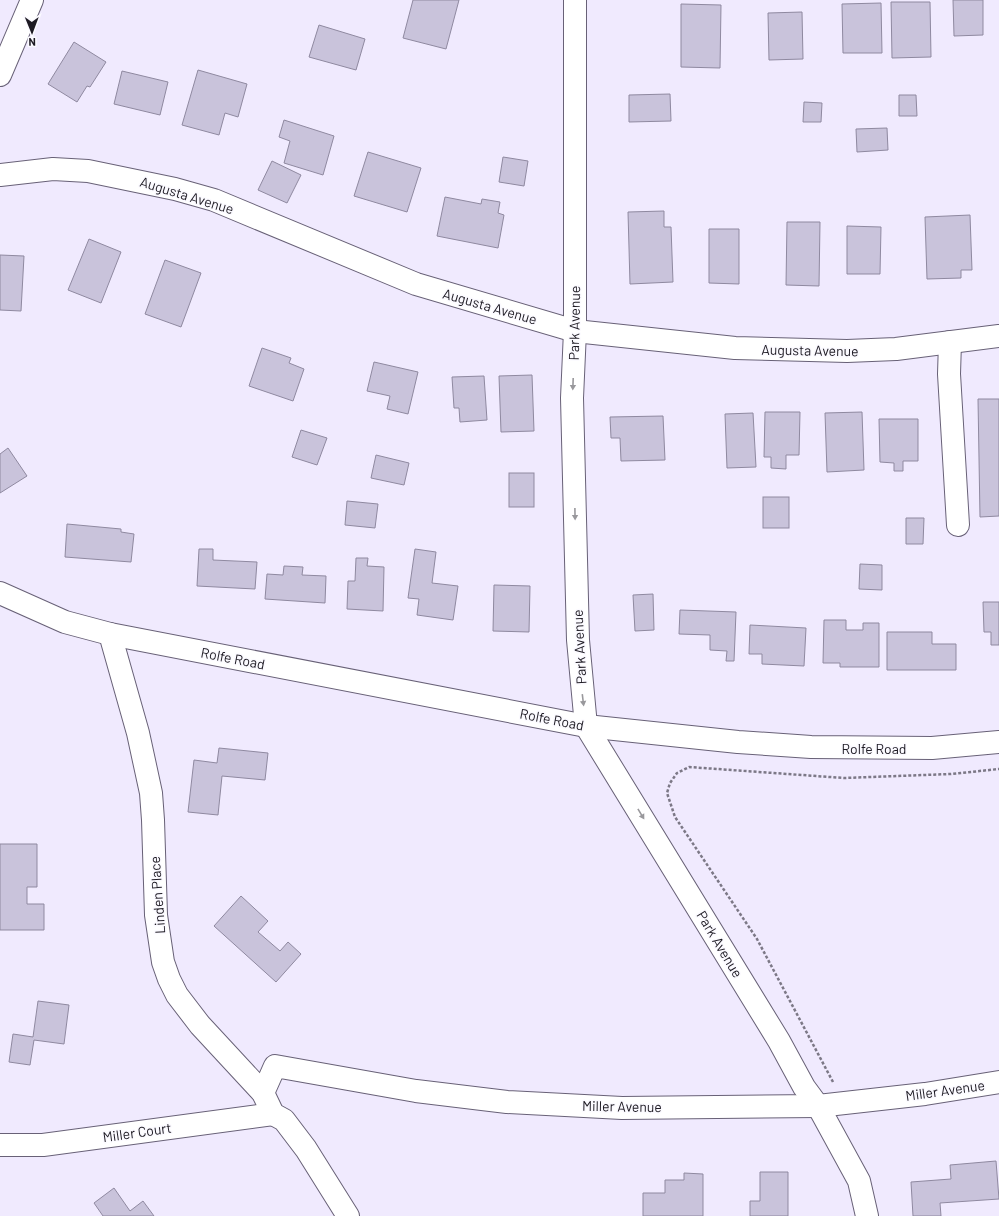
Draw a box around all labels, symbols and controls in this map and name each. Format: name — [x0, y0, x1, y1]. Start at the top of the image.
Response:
north arrow — [12, 12, 52, 52]
text: N — [28, 36, 36, 49]
street label: Augusta Avenue — [138, 173, 236, 217]
street label: Augusta Avenue — [441, 284, 539, 328]
street label: Park Avenue — [565, 285, 583, 361]
street label: Augusta Avenue — [761, 341, 859, 359]
one-way arrow — [570, 378, 576, 391]
one-way arrow — [572, 508, 578, 521]
street label: Park Avenue — [569, 609, 589, 685]
street label: Rolfe Road — [200, 643, 266, 673]
one-way arrow — [580, 694, 586, 706]
street label: Rolfe Road — [519, 704, 585, 734]
street label: Rolfe Road — [842, 740, 906, 757]
one-way arrow — [637, 808, 644, 820]
street label: Linden Place — [146, 856, 168, 934]
street label: Park Avenue — [693, 908, 747, 980]
street label: Miller Avenue — [904, 1076, 986, 1104]
street label: Miller Avenue — [582, 1097, 662, 1115]
street label: Miller Court — [101, 1119, 173, 1145]

